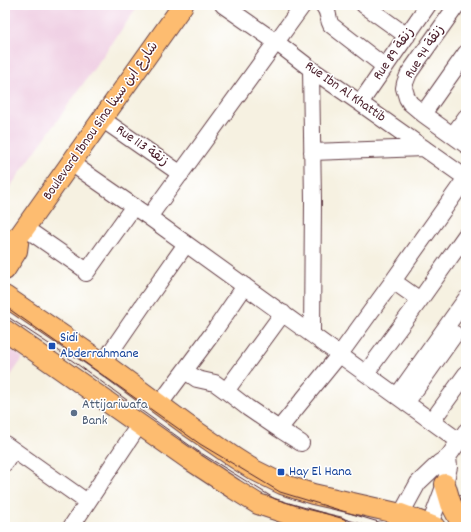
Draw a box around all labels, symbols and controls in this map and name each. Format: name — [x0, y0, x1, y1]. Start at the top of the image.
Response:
street label: Rue 94 زنقة — [400, 21, 450, 83]
street label: Rue 89 زنقة — [368, 24, 420, 84]
street label: Boulevard Ibnou Sina شارع ابن سينا — [38, 38, 164, 204]
street label: Rue Ibn Al Khattib — [300, 57, 390, 127]
street label: Rue 113 زنقة — [111, 120, 173, 172]
place label: Sidi Abderrahmane — [60, 328, 139, 364]
marker: Sidi Abderrahmane — [47, 341, 57, 351]
place label: Attijariwafa Bank — [82, 395, 148, 431]
marker: Attijariwafa Bank — [69, 408, 79, 418]
place label: Hay El Hana — [289, 462, 352, 482]
marker: Hay El Hana — [276, 467, 286, 477]

